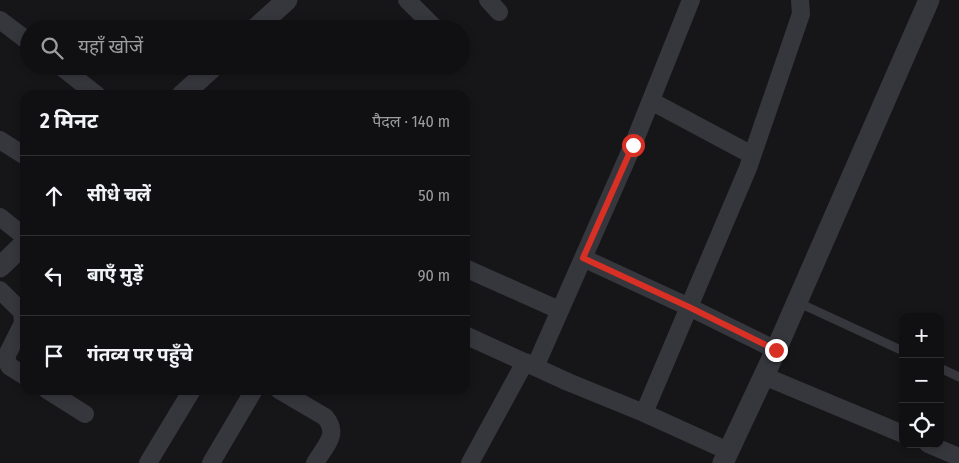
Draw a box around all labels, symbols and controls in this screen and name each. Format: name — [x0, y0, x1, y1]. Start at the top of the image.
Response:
search box — [20, 20, 470, 75]
icon: search — [38, 34, 66, 62]
text: यहाँ खोजें — [78, 35, 143, 58]
text: 2 मिनट — [40, 108, 98, 134]
text: पैदल · 140 m — [372, 112, 450, 131]
route start — [622, 134, 645, 157]
icon: ahead — [40, 182, 68, 210]
text: सीधे चलें — [87, 183, 151, 206]
text: 50 m — [418, 186, 450, 205]
icon: left — [40, 262, 68, 290]
text: बाएँ मुड़ें — [87, 263, 143, 286]
text: 90 m — [418, 266, 450, 285]
map controls — [899, 313, 944, 448]
button: + — [899, 313, 944, 358]
route end — [765, 339, 788, 362]
icon: arrive — [40, 342, 68, 370]
text: गंतव्य पर पहुँचे — [87, 343, 193, 366]
button: − — [899, 358, 944, 403]
button: locate — [899, 403, 944, 448]

